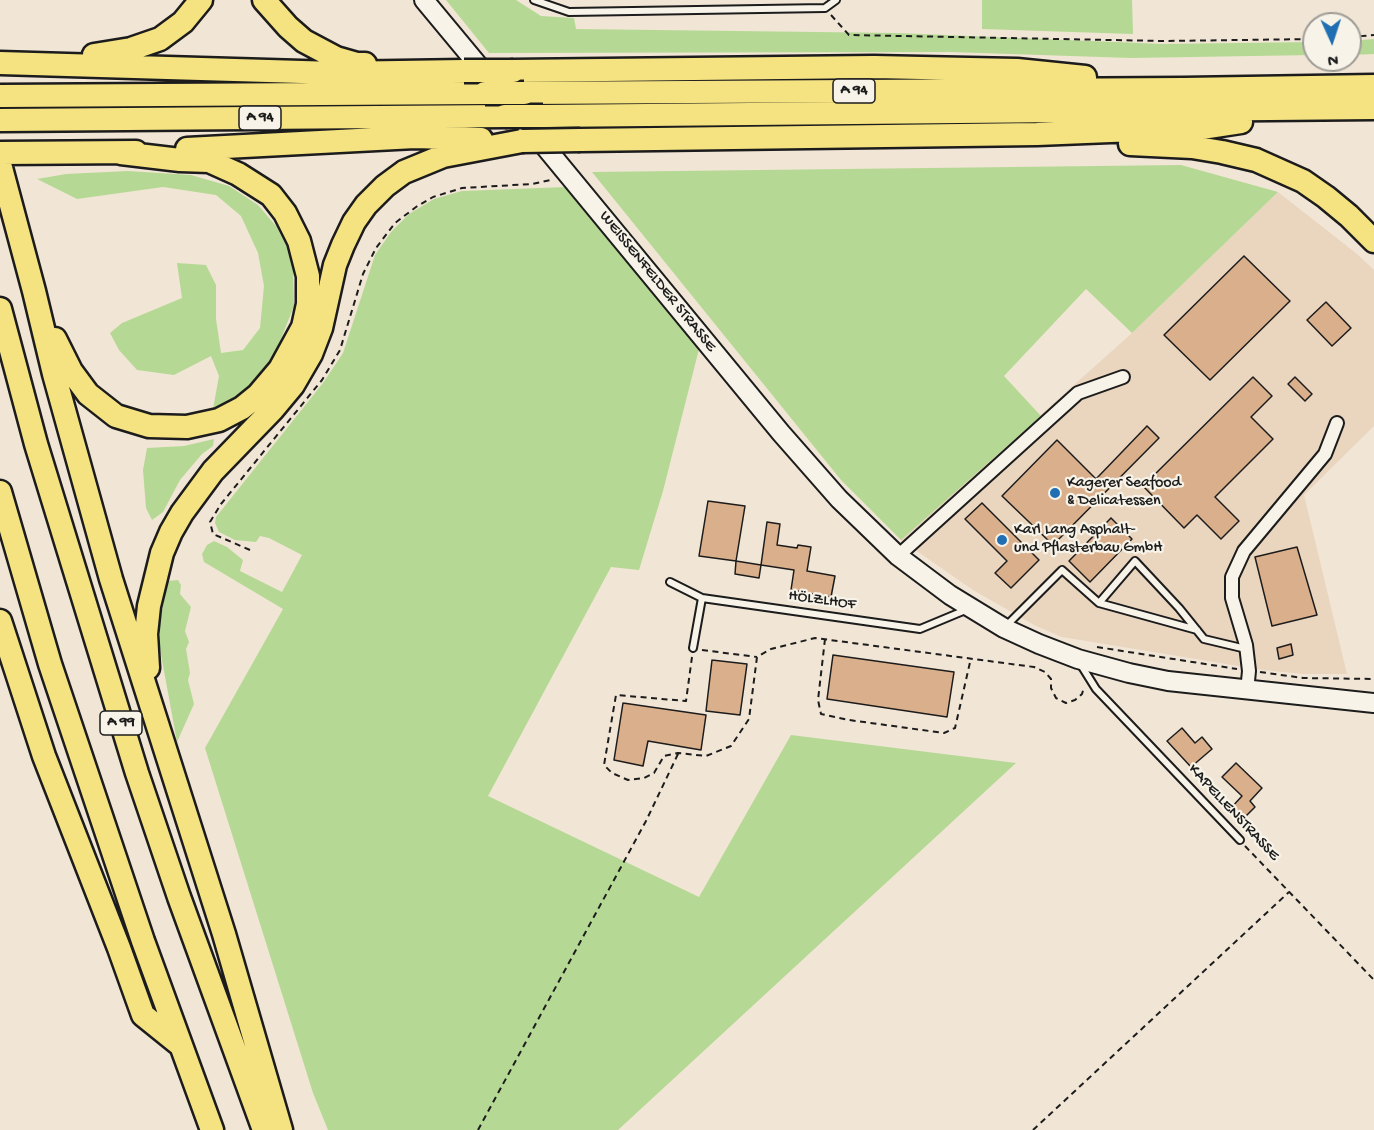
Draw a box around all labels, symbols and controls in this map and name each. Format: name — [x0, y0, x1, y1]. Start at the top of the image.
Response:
north arrow — [1302, 12, 1362, 72]
text: N — [1327, 49, 1339, 68]
road number: A 94 — [833, 79, 875, 103]
road number: A 94 — [239, 106, 281, 130]
street label: WEISSENFELDER STRASSE — [594, 208, 720, 356]
place label: Kagerer Seafood & Delicatessen — [1067, 474, 1181, 512]
marker: Kagerer Seafood & Delicatessen — [1048, 486, 1062, 500]
place label: Karl Lang Asphalt- und Pflasterbau GmbH — [1014, 521, 1162, 559]
marker: Karl Lang Asphalt- und Pflasterbau GmbH — [995, 533, 1009, 547]
street label: HÖLZLHOF — [787, 587, 857, 615]
road number: A 99 — [100, 711, 142, 735]
street label: KAPELLENSTRASSE — [1183, 761, 1283, 865]

